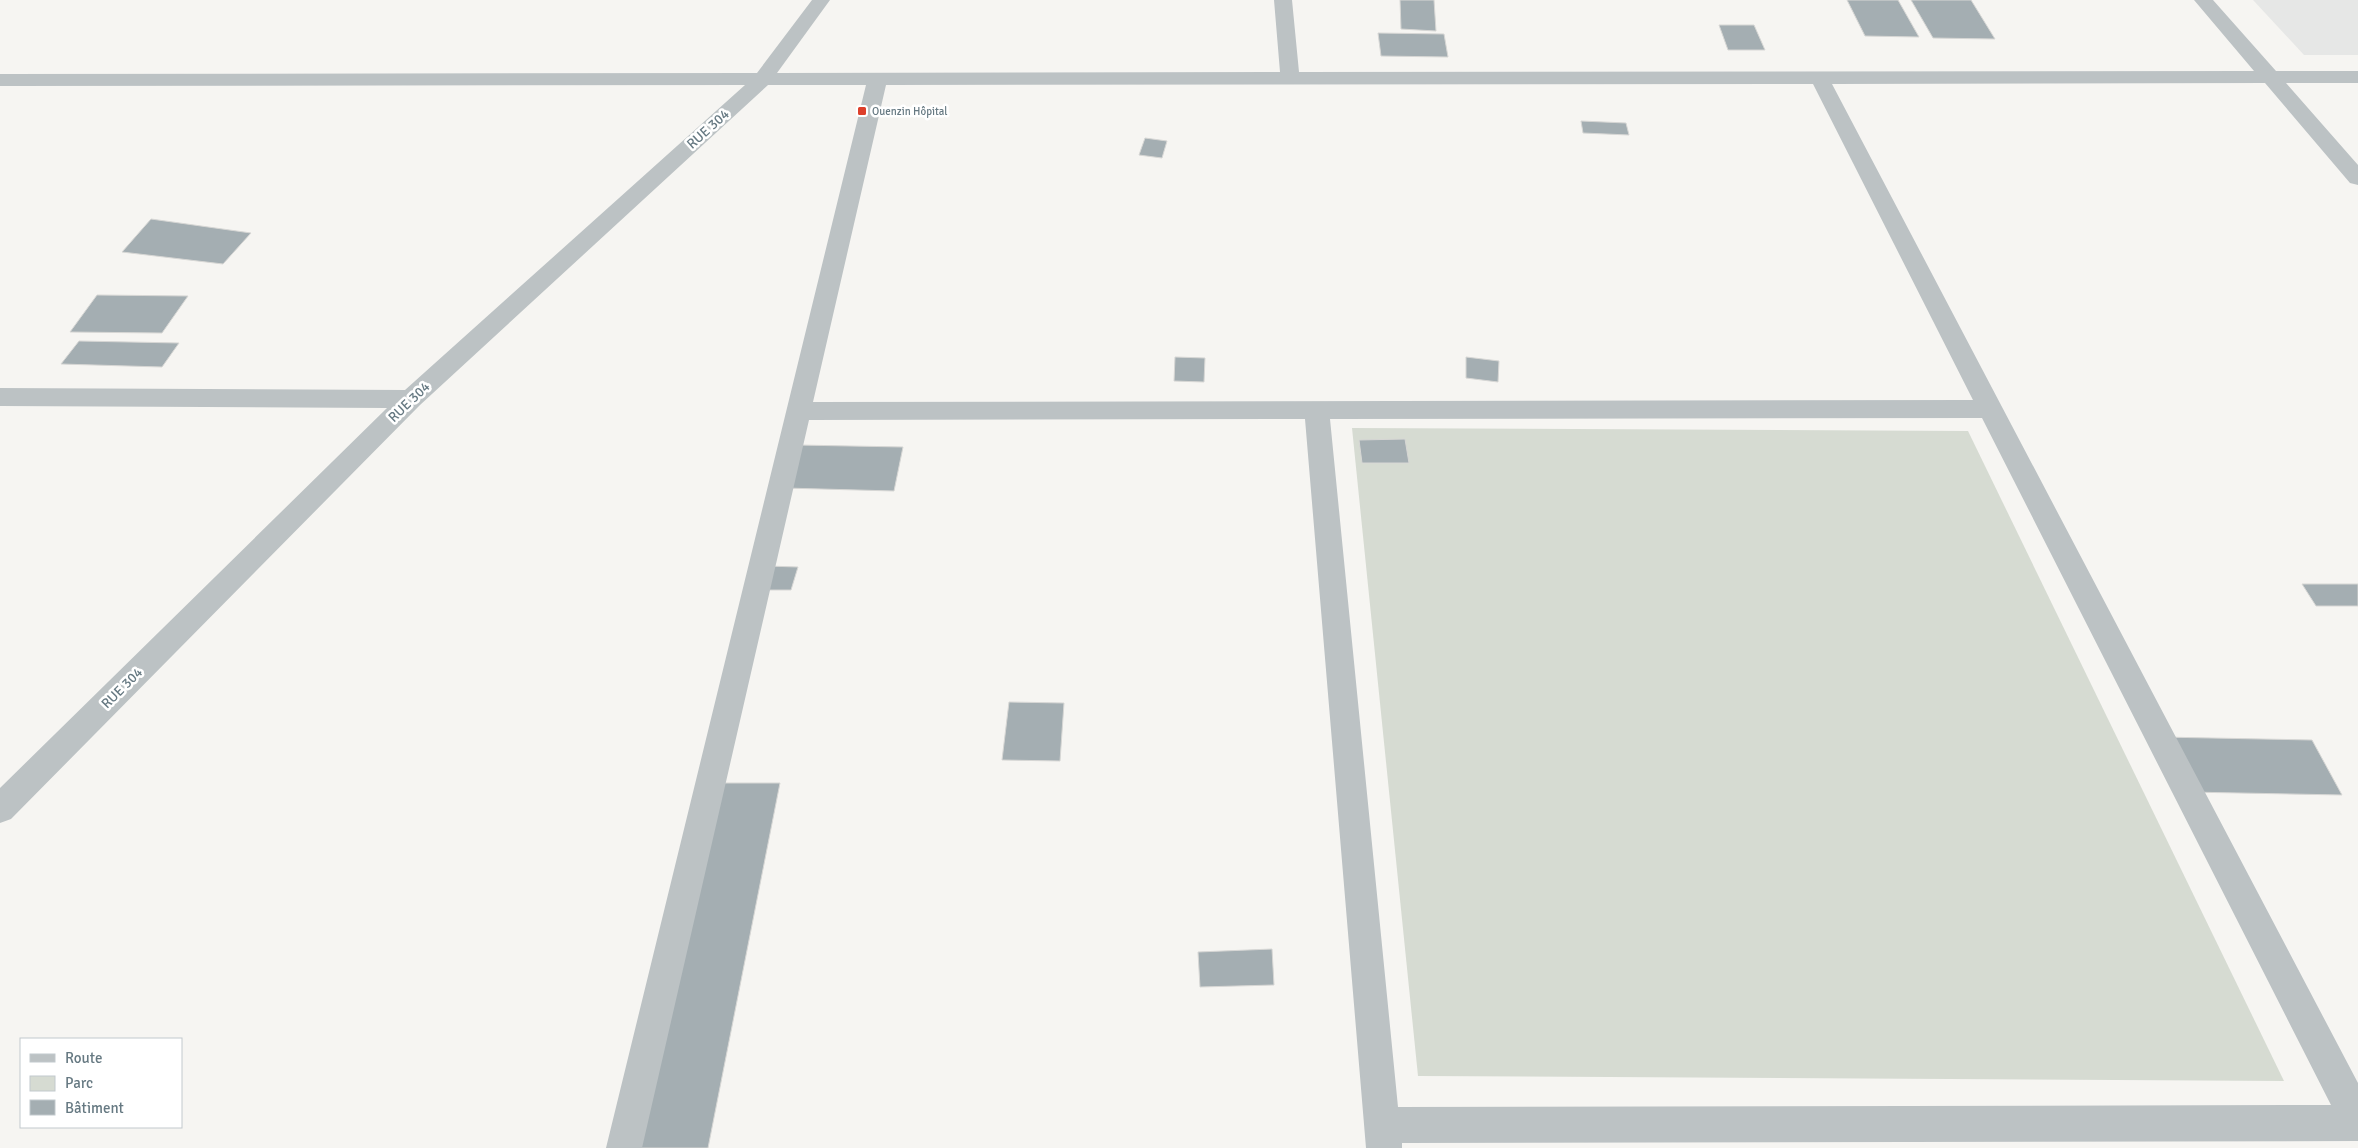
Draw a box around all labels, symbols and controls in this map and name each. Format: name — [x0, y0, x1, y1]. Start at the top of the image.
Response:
street label: RUE 304 — [683, 105, 733, 152]
marker: Ouenzin Hôpital — [856, 105, 868, 117]
place label: Ouenzin Hôpital — [872, 105, 948, 118]
street label: RUE 304 — [385, 378, 434, 426]
street label: RUE 304 — [98, 664, 146, 712]
legend — [20, 1038, 182, 1128]
text: Route — [65, 1049, 102, 1067]
text: Parc — [65, 1074, 93, 1092]
text: Bâtiment — [65, 1099, 124, 1117]

